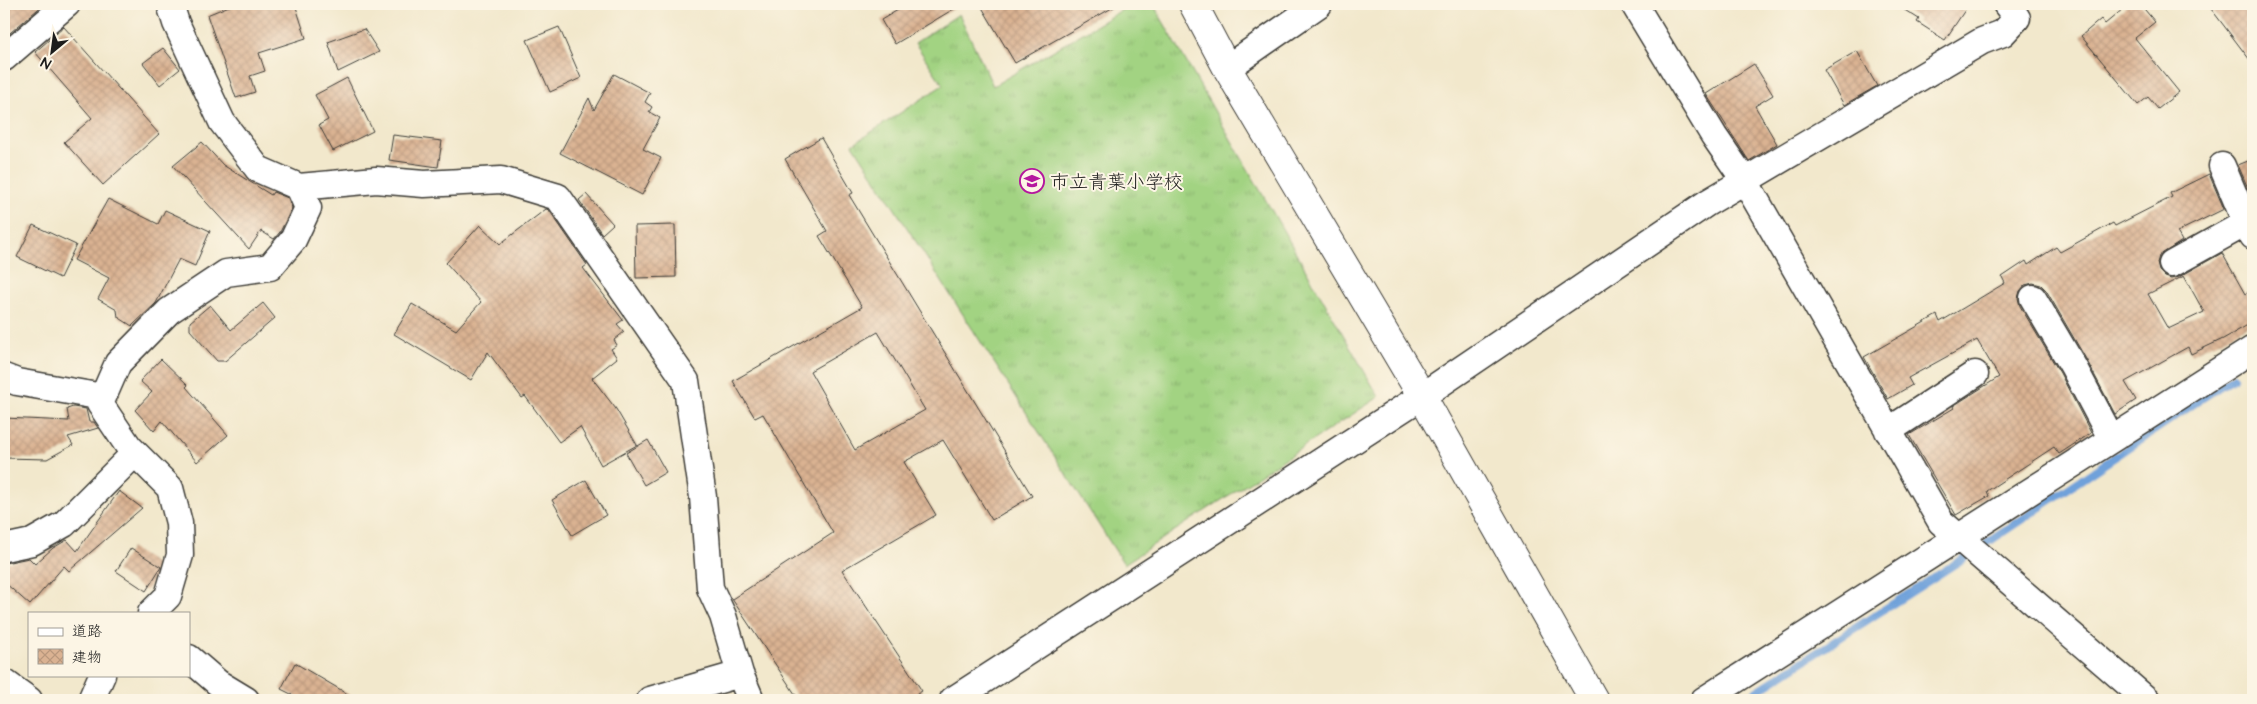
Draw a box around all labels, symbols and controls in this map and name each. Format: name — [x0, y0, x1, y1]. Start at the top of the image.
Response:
north arrow — [28, 28, 78, 78]
text: N — [37, 52, 55, 73]
school or university icon: 市立青葉小学校 — [1019, 168, 1045, 194]
place label: 市立青葉小学校 — [1050, 169, 1183, 196]
legend — [28, 612, 190, 676]
text: 道路 — [72, 621, 102, 642]
text: 建物 — [72, 647, 102, 668]

